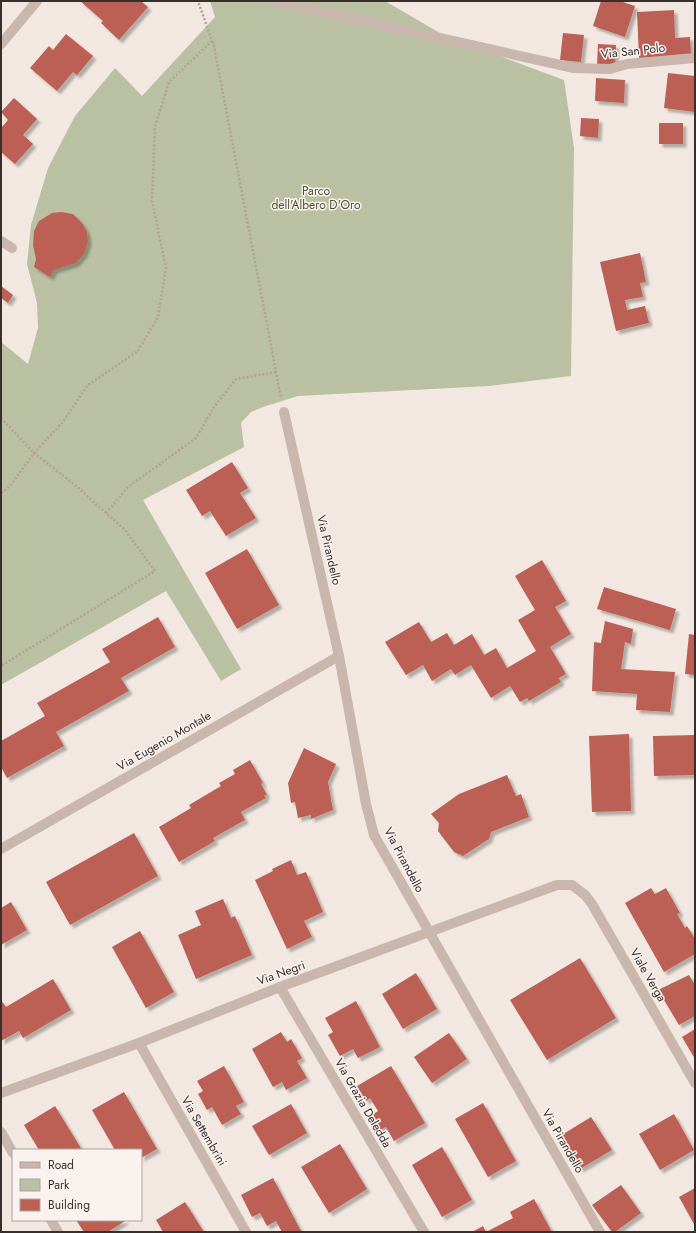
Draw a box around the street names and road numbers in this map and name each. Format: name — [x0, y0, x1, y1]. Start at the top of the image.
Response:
street label: Via San Polo — [600, 39, 667, 63]
street label: Via Pirandello — [312, 513, 346, 587]
street label: Via Eugenio Montale — [114, 707, 214, 775]
street label: Via Pirandello — [379, 824, 429, 896]
street label: Viale Verga — [625, 945, 671, 1005]
street label: Via Negri — [254, 956, 308, 990]
street label: Via Grazia Deledda — [330, 1055, 396, 1151]
street label: Via Settembrini — [177, 1093, 231, 1169]
street label: Via Pirandello — [537, 1106, 589, 1177]

